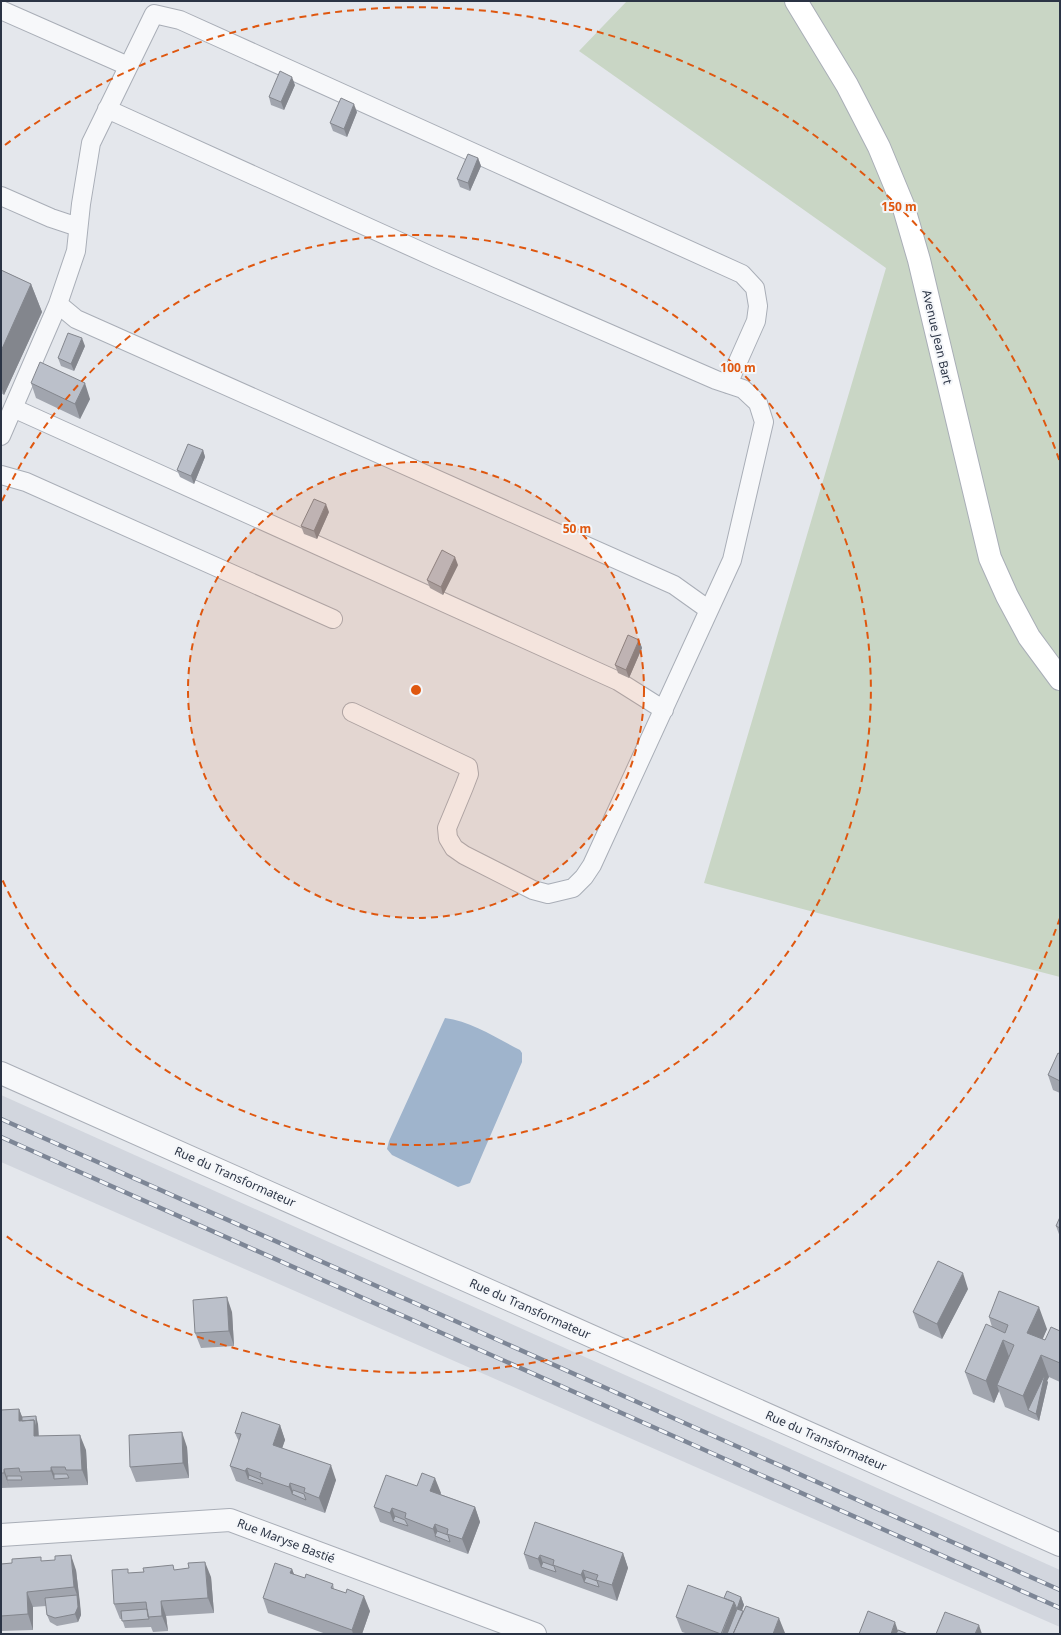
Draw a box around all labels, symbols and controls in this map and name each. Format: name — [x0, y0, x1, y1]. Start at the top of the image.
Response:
text: 150 m — [881, 198, 917, 215]
street label: Avenue Jean Bart — [918, 288, 957, 386]
text: 100 m — [720, 359, 756, 376]
text: 50 m — [563, 520, 591, 537]
centre of rings — [409, 683, 423, 697]
street label: Rue du Transformateur — [172, 1142, 299, 1211]
street label: Rue du Transformateur — [467, 1274, 594, 1343]
street label: Rue du Transformateur — [763, 1406, 890, 1475]
street label: Rue Maryse Bastié — [235, 1514, 338, 1567]

